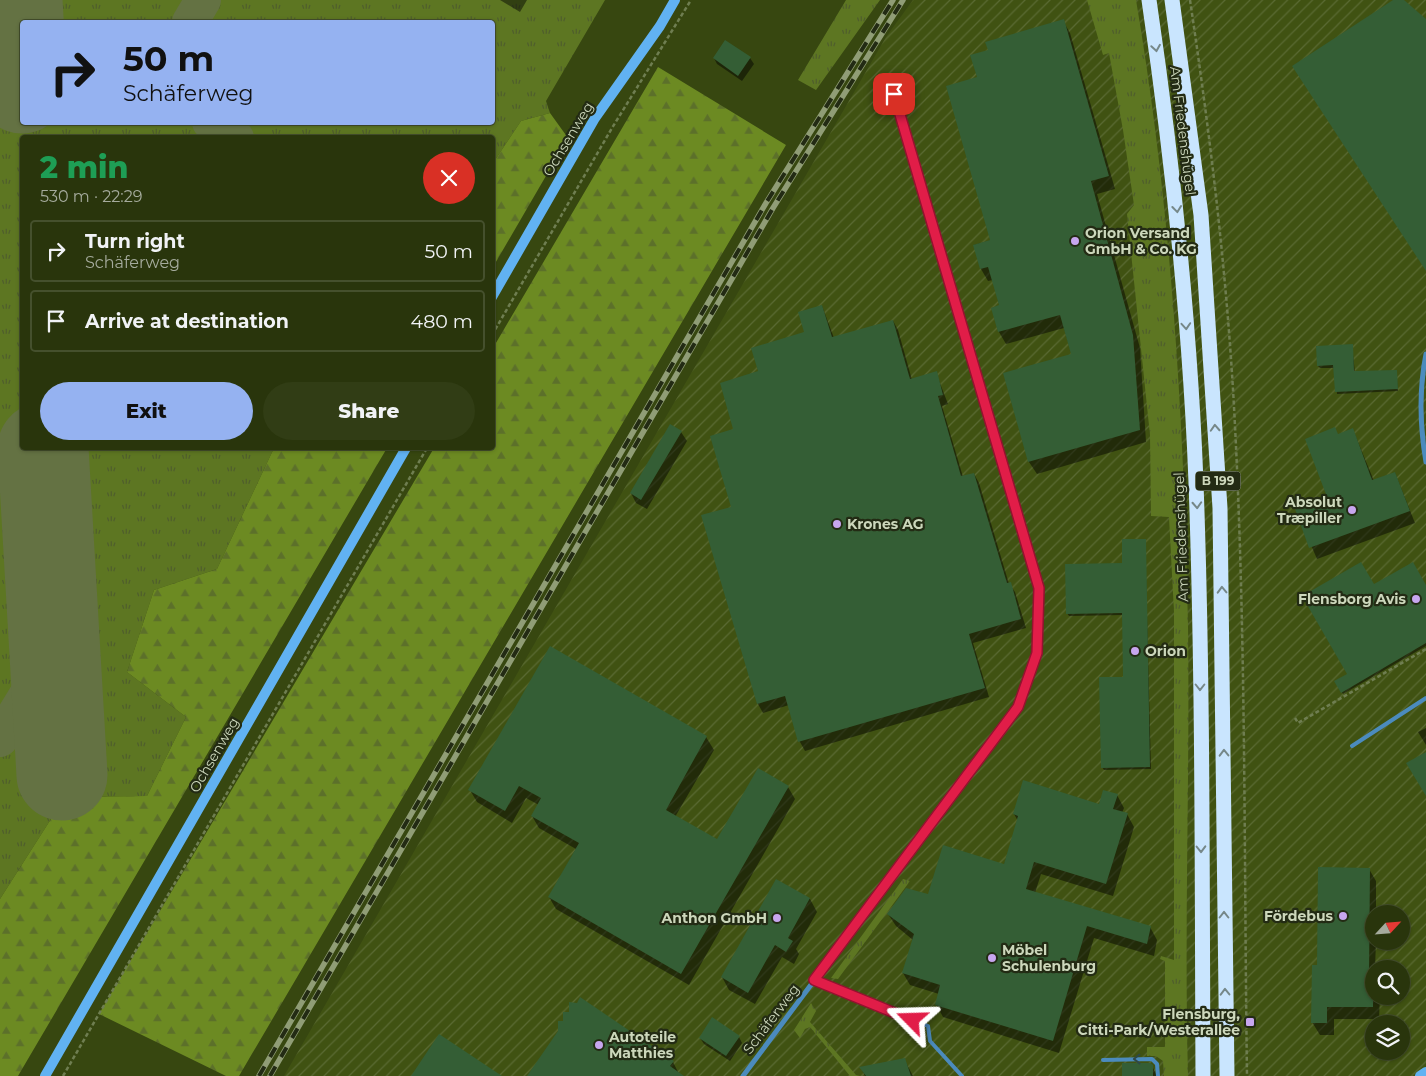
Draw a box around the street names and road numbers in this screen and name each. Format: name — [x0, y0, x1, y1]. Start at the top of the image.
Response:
street label: Am Friedenshügel — [1166, 65, 1200, 197]
street label: Ochsenweg — [539, 98, 597, 180]
street label: Am Friedenshügel — [1170, 472, 1192, 602]
road number: B 199 — [1196, 472, 1240, 491]
street label: Ochsenweg — [185, 714, 243, 796]
street label: Schäferweg — [739, 980, 803, 1058]

